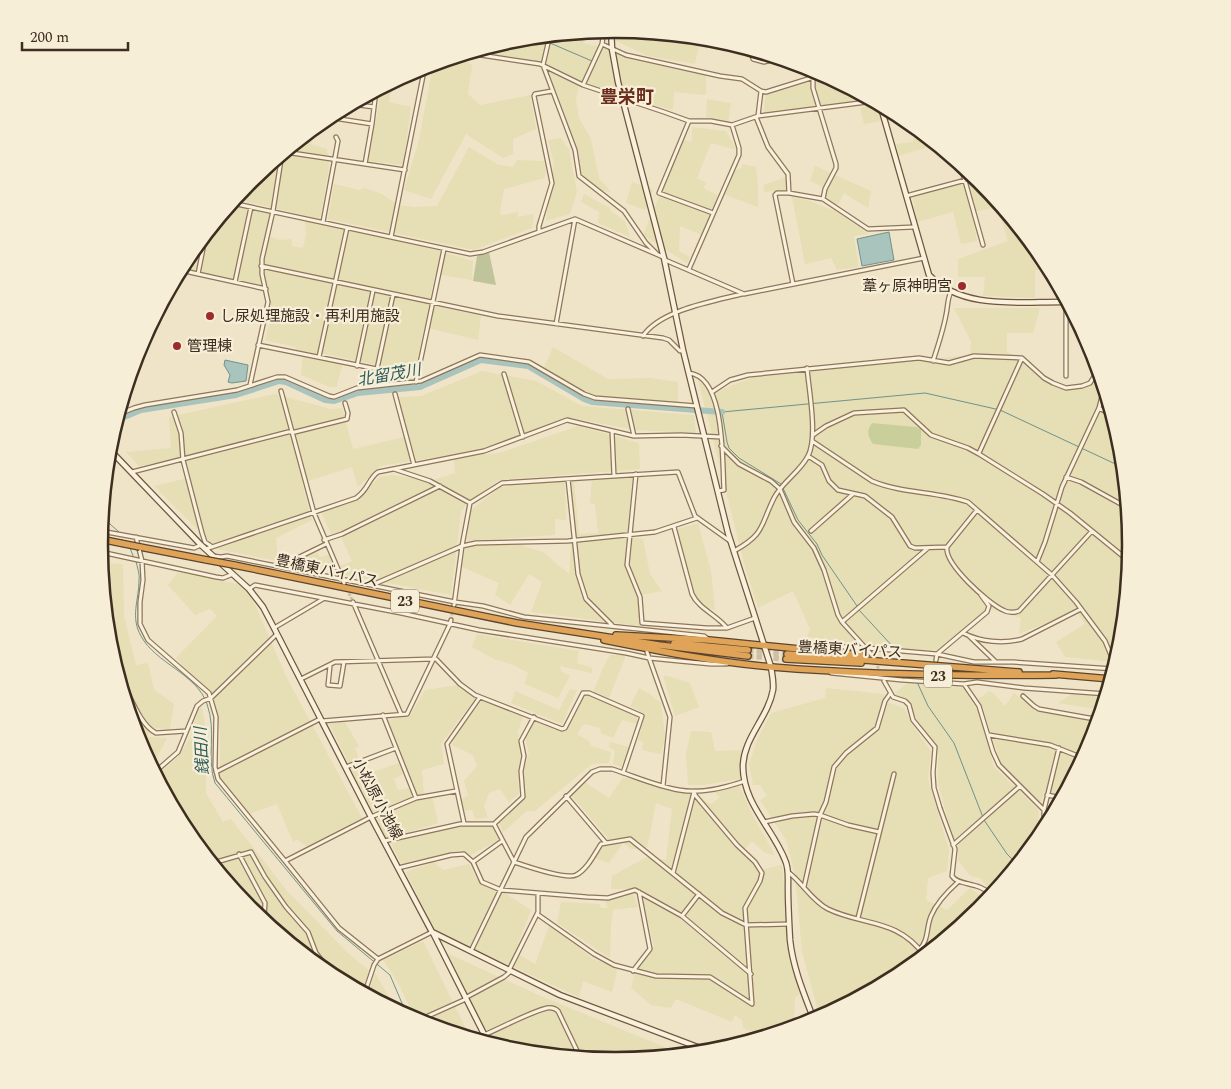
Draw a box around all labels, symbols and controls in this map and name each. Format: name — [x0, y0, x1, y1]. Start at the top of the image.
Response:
scale bar — [22, 20, 129, 52]
text: 200 m — [30, 26, 69, 49]
district label: 豊栄町 — [600, 84, 654, 111]
place label: 葦ヶ原神明宮 — [862, 275, 952, 298]
marker: 葦ヶ原神明宮 — [956, 280, 968, 292]
place label: し尿処理施設・再利用施設 — [220, 305, 400, 328]
marker: し尿処理施設・再利用施設 — [204, 310, 216, 322]
place label: 管理棟 — [187, 335, 232, 358]
marker: 管理棟 — [171, 340, 183, 352]
water label: 北留茂川 — [355, 357, 425, 392]
street label: 豊橋東バイパス — [273, 549, 381, 593]
road number: 23 — [391, 590, 419, 612]
street label: 豊橋東バイパス — [797, 636, 903, 664]
road number: 23 — [924, 664, 952, 688]
water label: 銭田川 — [189, 724, 215, 776]
street label: 小松原小池線 — [346, 754, 408, 844]

